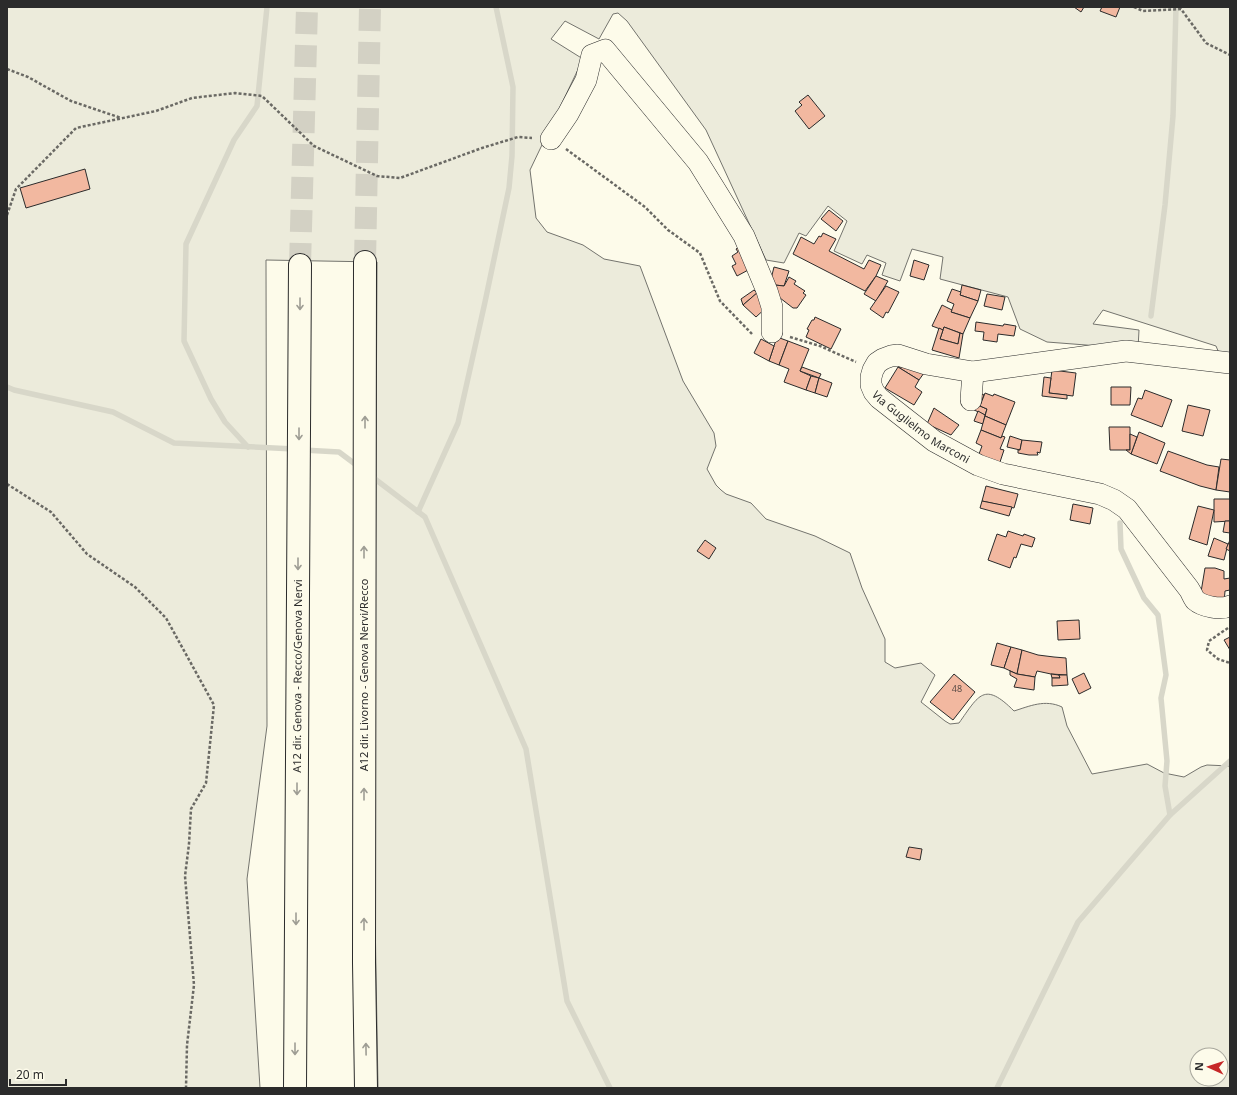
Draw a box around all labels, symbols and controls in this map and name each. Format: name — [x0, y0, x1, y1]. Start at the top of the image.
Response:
one-way arrow — [296, 297, 304, 310]
street label: Via Guglielmo Marconi — [869, 387, 973, 466]
one-way arrow — [361, 416, 369, 429]
one-way arrow — [295, 427, 303, 440]
one-way arrow — [361, 546, 368, 559]
one-way arrow — [294, 557, 302, 570]
street label: A12 dir. Livorno - Genova Nervi/Recco — [356, 578, 371, 771]
street label: A12 dir. Genova - Recco/Genova Nervi — [289, 579, 305, 773]
house number: 48 — [952, 682, 962, 695]
one-way arrow — [293, 782, 301, 795]
one-way arrow — [360, 788, 368, 801]
one-way arrow — [292, 912, 300, 925]
one-way arrow — [360, 918, 368, 931]
one-way arrow — [291, 1042, 299, 1055]
one-way arrow — [362, 1043, 370, 1056]
north arrow — [1189, 1047, 1229, 1087]
scale bar — [10, 1061, 66, 1087]
text: N — [1191, 1062, 1206, 1071]
text: 20 m — [16, 1066, 44, 1083]

